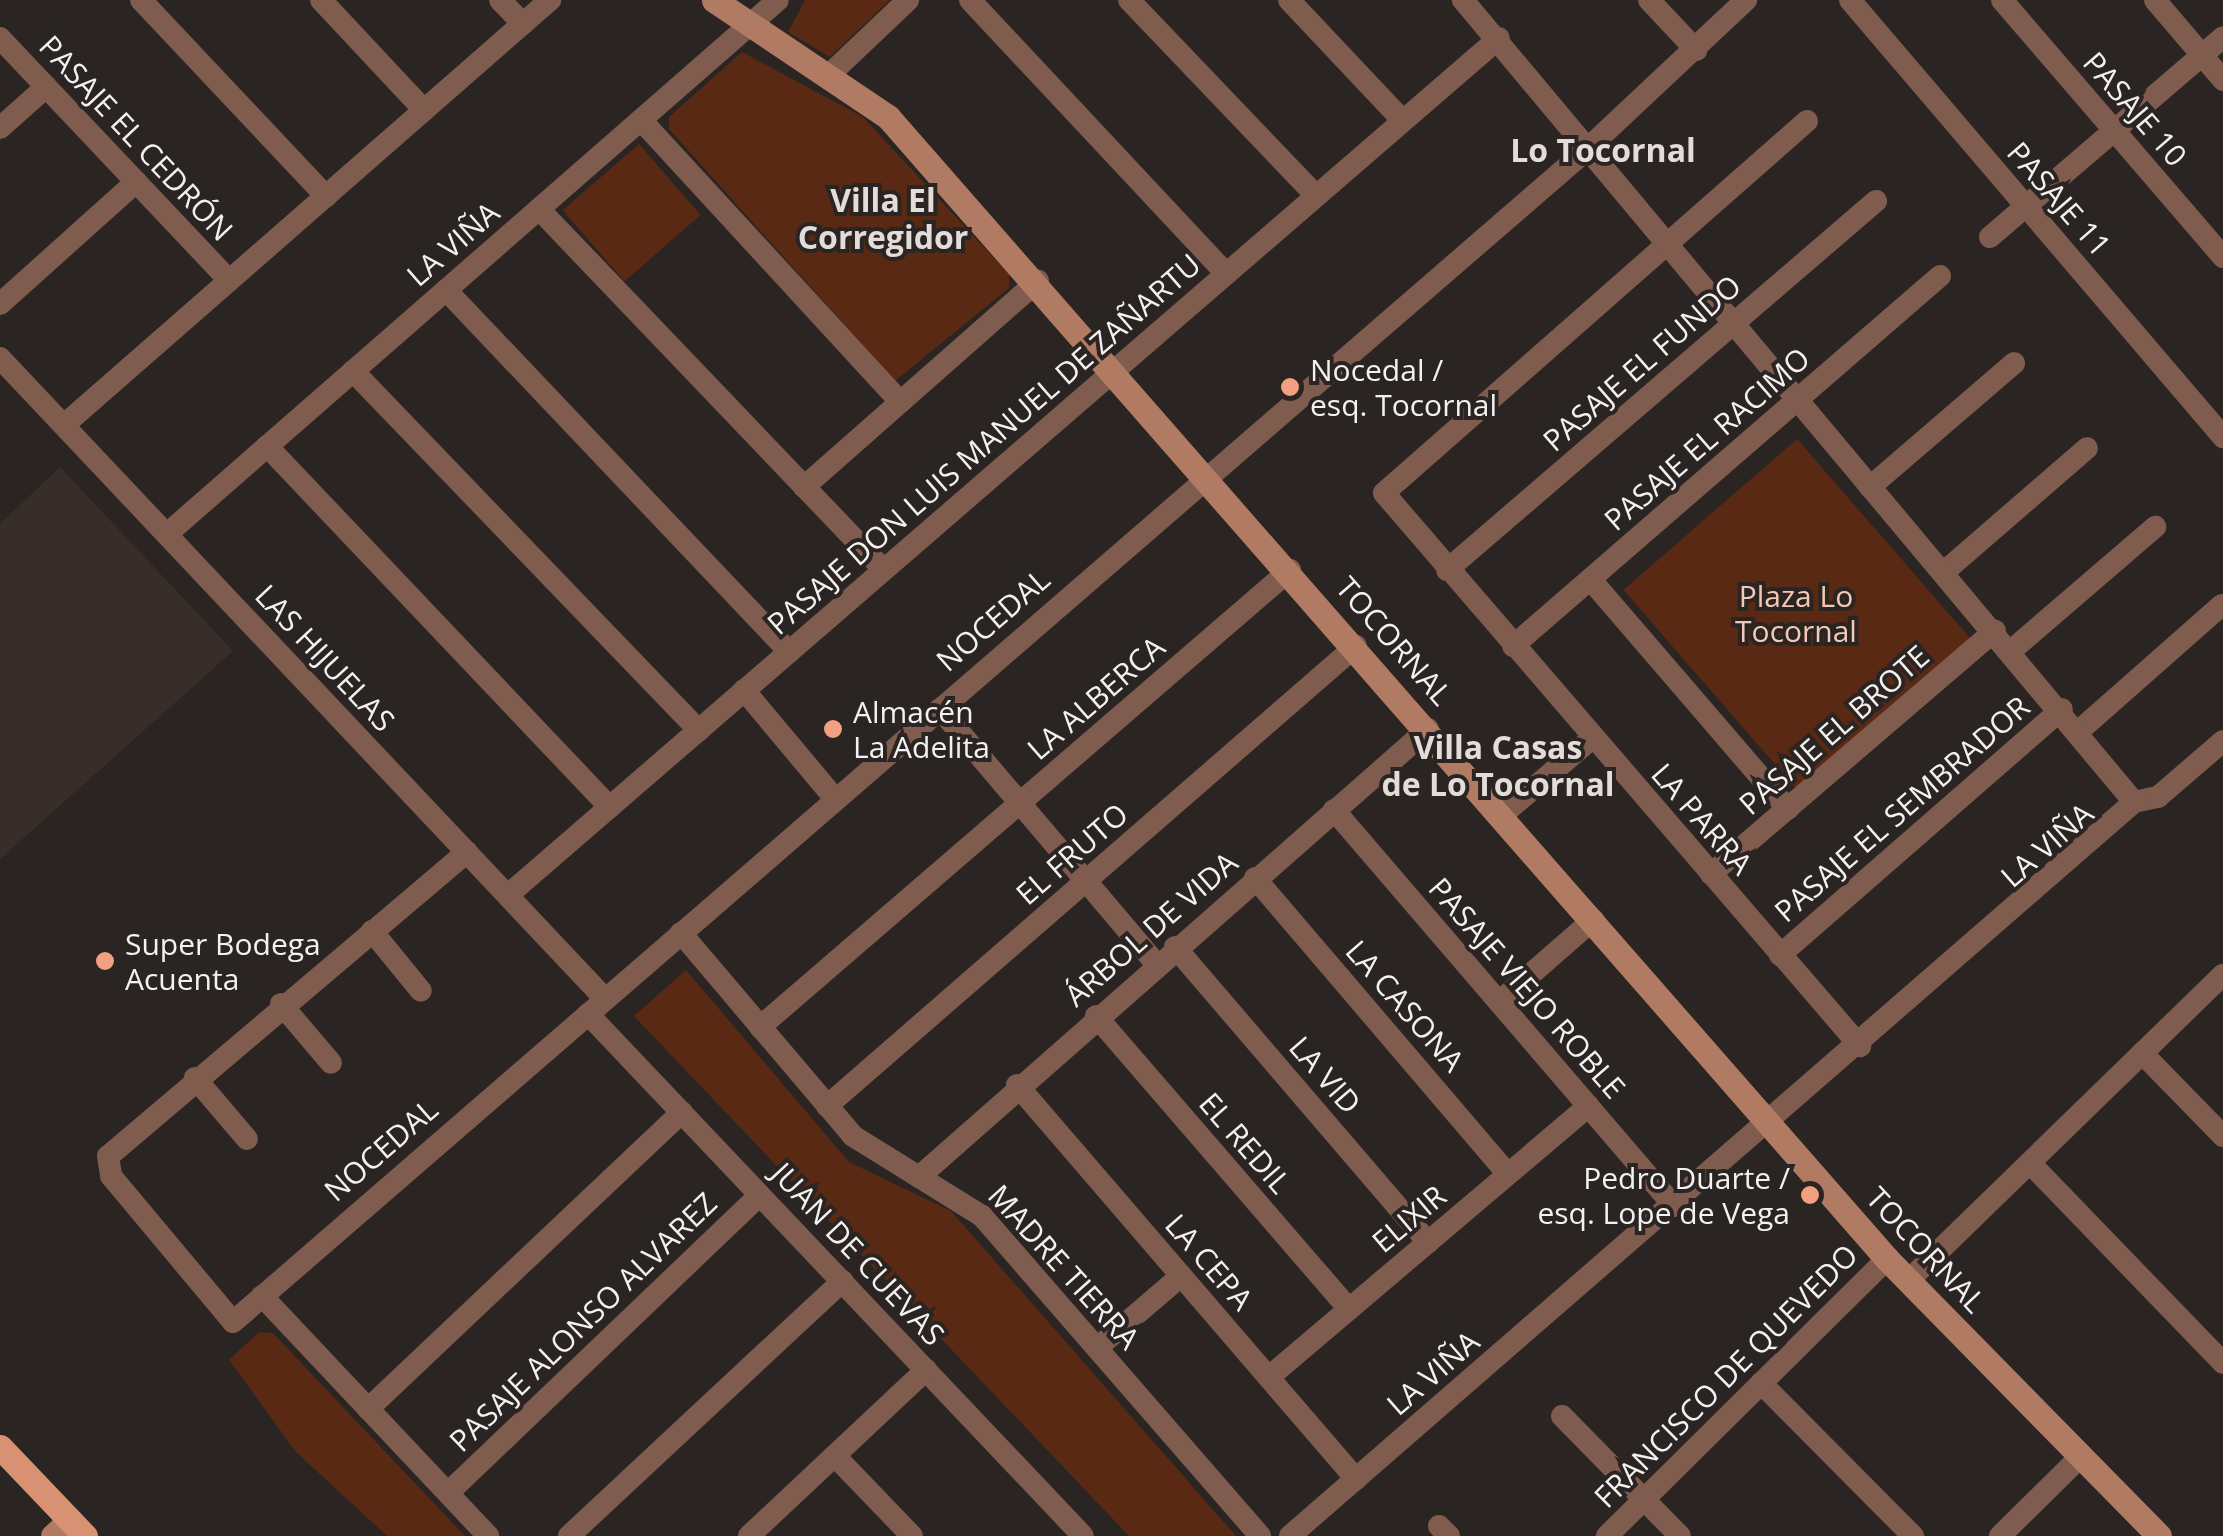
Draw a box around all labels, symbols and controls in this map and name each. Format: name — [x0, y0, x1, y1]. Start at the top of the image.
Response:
street label: PASAJE EL CEDRÓN — [32, 28, 240, 248]
street label: PASAJE 10 — [2076, 45, 2194, 173]
district label: Lo Tocornal — [1510, 131, 1696, 169]
street label: PASAJE 11 — [2000, 135, 2118, 263]
district label: Villa El Corregidor — [798, 182, 968, 257]
street label: LA VIÑA — [400, 194, 506, 294]
street label: PASAJE DON LUIS MANUEL DE ZAÑARTU — [760, 246, 1208, 642]
street label: PASAJE EL FUNDO — [1536, 267, 1748, 459]
street label: PASAJE EL RACIMO — [1597, 340, 1817, 538]
place label: Nocedal / esq. Tocornal — [1310, 352, 1497, 422]
marker: Nocedal / esq. Tocornal — [1279, 376, 1301, 398]
street label: NOCEDAL — [929, 561, 1057, 679]
street label: TOCORNAL — [1329, 570, 1459, 712]
street label: LAS HIJUELAS — [248, 577, 402, 739]
park label: Plaza Lo Tocornal — [1735, 578, 1857, 648]
street label: LA ALBERCA — [1020, 629, 1172, 767]
street label: PASAJE EL BROTE — [1732, 638, 1936, 822]
street label: PASAJE EL SEMBRADOR — [1767, 689, 2037, 929]
place label: Almacén La Adelita — [853, 694, 990, 764]
marker: Almacén La Adelita — [822, 718, 844, 740]
district label: Villa Casas de Lo Tocornal — [1382, 729, 1614, 804]
street label: LA PARRA — [1644, 756, 1760, 882]
street label: LA VIÑA — [1994, 795, 2100, 895]
street label: EL FRUTO — [1009, 796, 1135, 912]
street label: ÁRBOL DE VIDA — [1057, 844, 1245, 1014]
street label: PASAJE VIEJO ROBLE — [1421, 870, 1633, 1106]
place label: Super Bodega Acuenta — [125, 926, 321, 996]
street label: LA CASONA — [1338, 933, 1472, 1079]
marker: Super Bodega Acuenta — [94, 950, 116, 972]
street label: LA VID — [1282, 1029, 1368, 1121]
street label: EL REDIL — [1192, 1085, 1298, 1201]
street label: NOCEDAL — [317, 1091, 445, 1209]
street label: JUAN DE CUEVAS — [764, 1155, 952, 1353]
place label: Pedro Duarte / esq. Lope de Vega — [1537, 1160, 1790, 1230]
street label: MADRE TIERRA — [981, 1178, 1147, 1356]
street label: ELIXIR — [1365, 1178, 1453, 1260]
street label: TOCORNAL — [1859, 1180, 1993, 1320]
marker: Pedro Duarte / esq. Lope de Vega — [1799, 1184, 1821, 1206]
street label: PASAJE ALONSO ALVAREZ — [442, 1185, 724, 1459]
street label: LA CEPA — [1158, 1207, 1260, 1317]
street label: FRANCISCO DE QUEVEDO — [1587, 1237, 1865, 1515]
street label: LA VIÑA — [1380, 1323, 1486, 1423]

